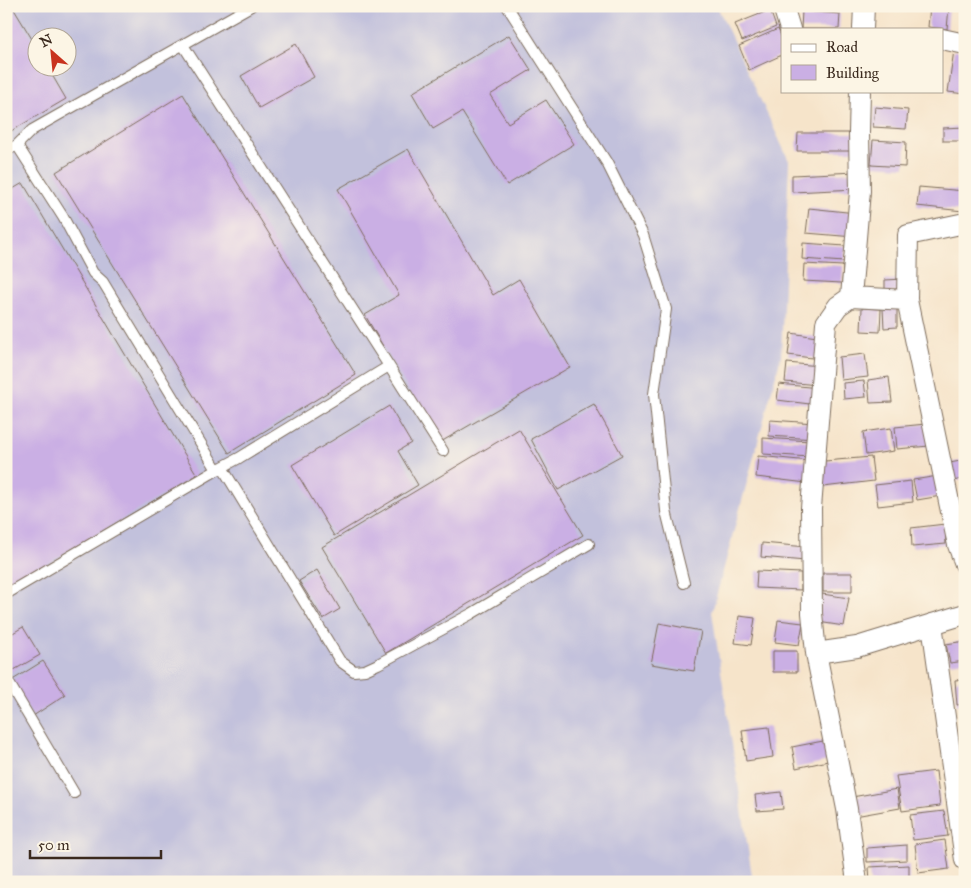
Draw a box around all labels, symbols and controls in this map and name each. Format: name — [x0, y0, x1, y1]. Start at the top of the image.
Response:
north arrow — [28, 28, 78, 78]
legend — [781, 28, 944, 92]
text: N — [37, 31, 56, 51]
text: Road — [826, 38, 858, 56]
text: Building — [826, 64, 880, 82]
scale bar — [30, 828, 161, 860]
text: 50 m — [38, 836, 70, 854]

